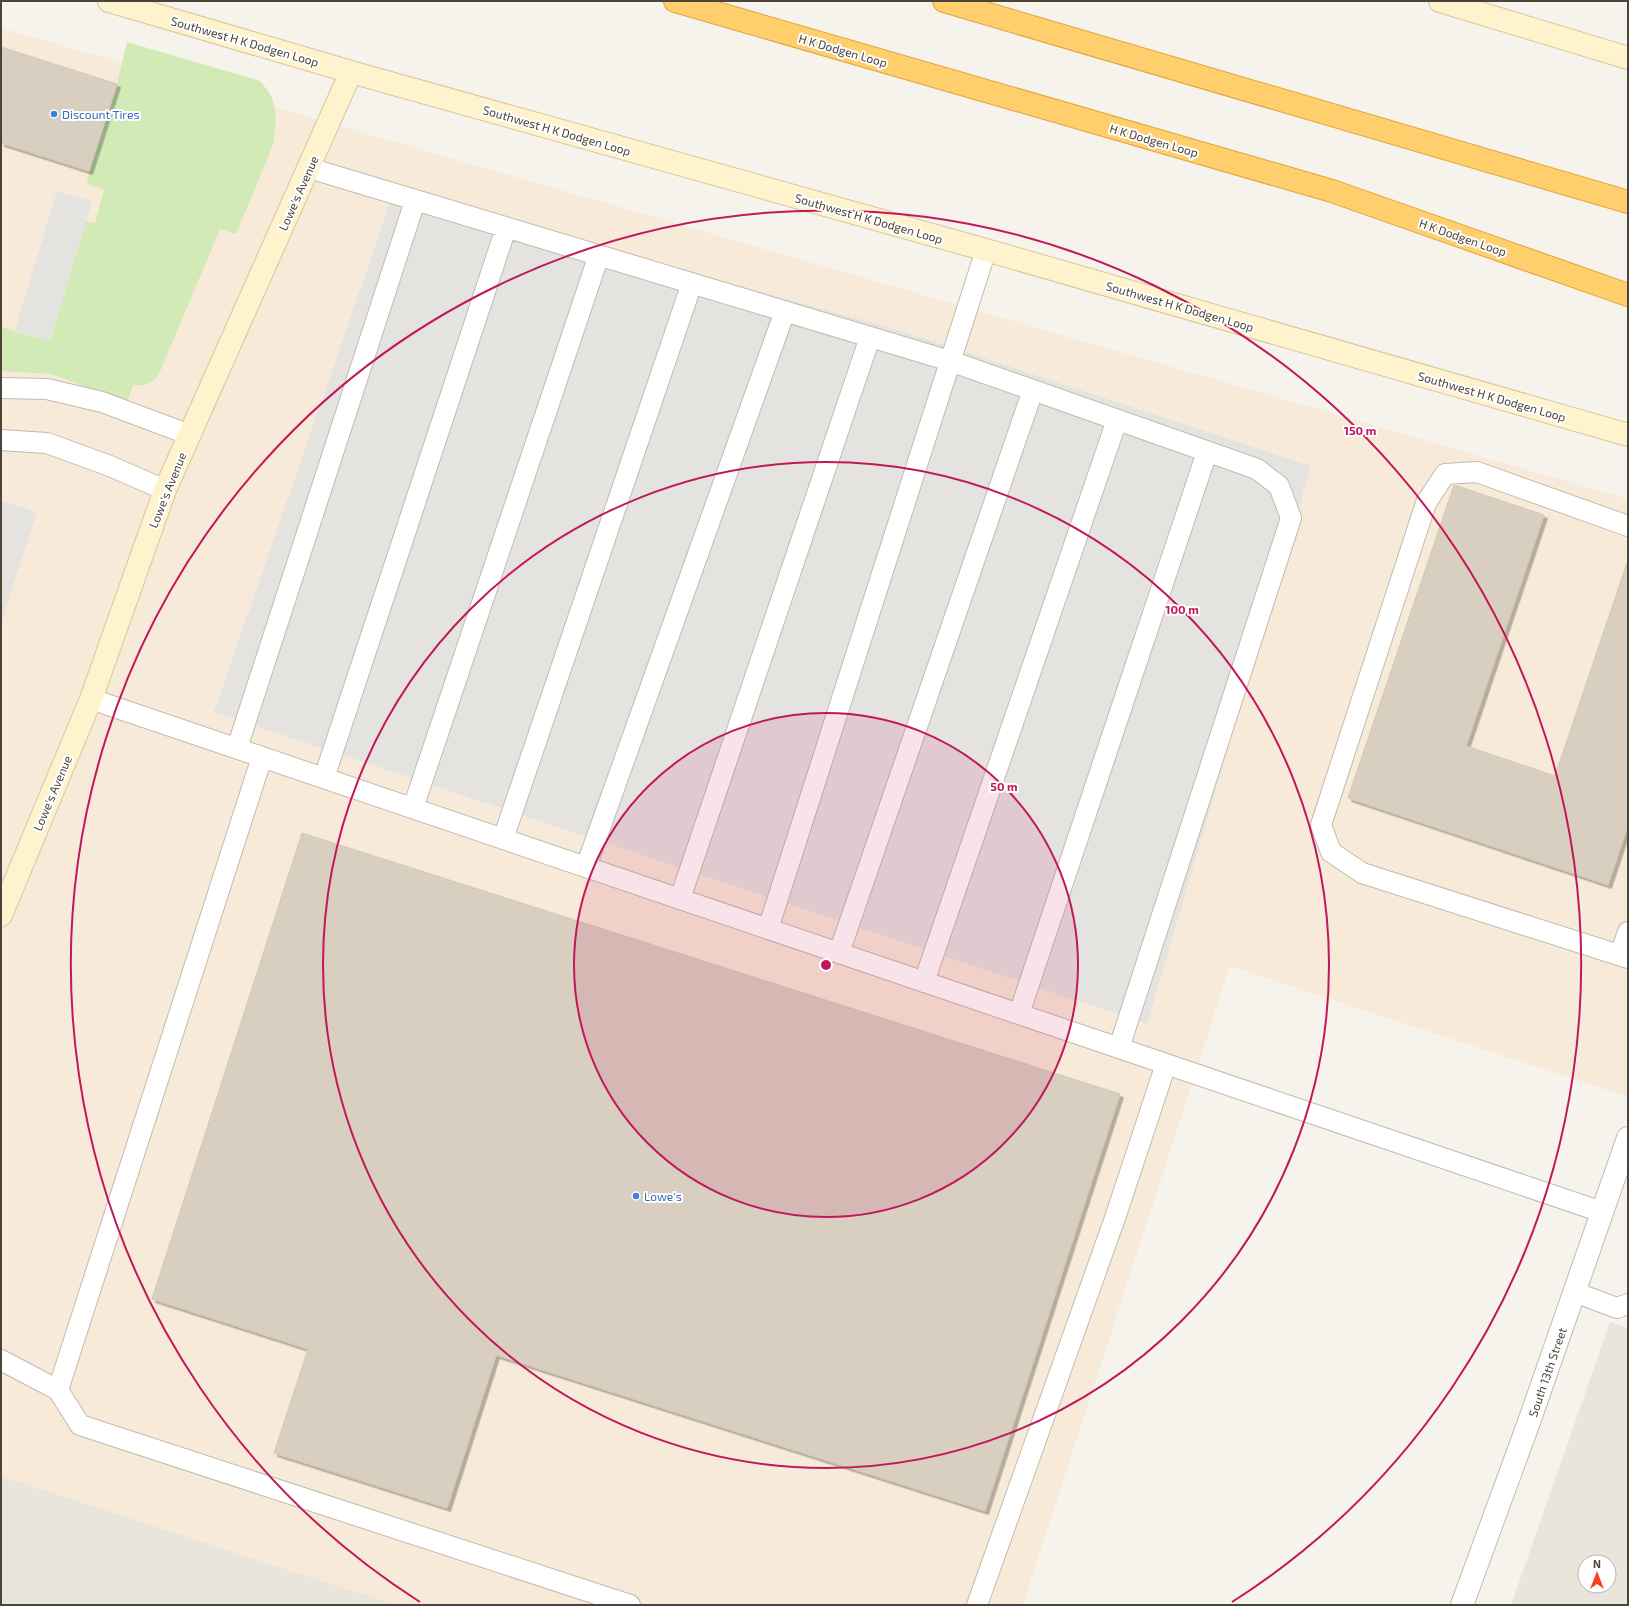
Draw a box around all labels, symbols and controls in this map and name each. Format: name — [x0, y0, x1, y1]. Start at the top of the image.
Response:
street label: Southwest H K Dodgen Loop — [170, 13, 321, 69]
street label: H K Dodgen Loop — [797, 31, 889, 69]
street label: Southwest H K Dodgen Loop — [482, 102, 633, 158]
place label: Discount Tires — [62, 107, 140, 121]
marker: Discount Tires — [49, 109, 59, 119]
street label: H K Dodgen Loop — [1108, 121, 1200, 159]
street label: Lowe's Avenue — [275, 153, 321, 233]
street label: Southwest H K Dodgen Loop — [794, 190, 945, 246]
street label: H K Dodgen Loop — [1417, 215, 1509, 259]
street label: Southwest H K Dodgen Loop — [1105, 278, 1256, 334]
street label: Southwest H K Dodgen Loop — [1417, 368, 1568, 424]
text: 150 m — [1344, 423, 1376, 437]
street label: Lowe's Avenue — [145, 450, 189, 530]
text: 100 m — [1165, 602, 1199, 616]
street label: Lowe's Avenue — [30, 753, 74, 833]
text: 50 m — [990, 779, 1018, 793]
centre of rings — [819, 958, 833, 972]
place label: Lowe's — [644, 1189, 682, 1203]
marker: Lowe's — [631, 1191, 641, 1201]
street label: South 13th Street — [1525, 1325, 1569, 1419]
north arrow — [1577, 1554, 1617, 1594]
text: N — [1593, 1557, 1601, 1570]

